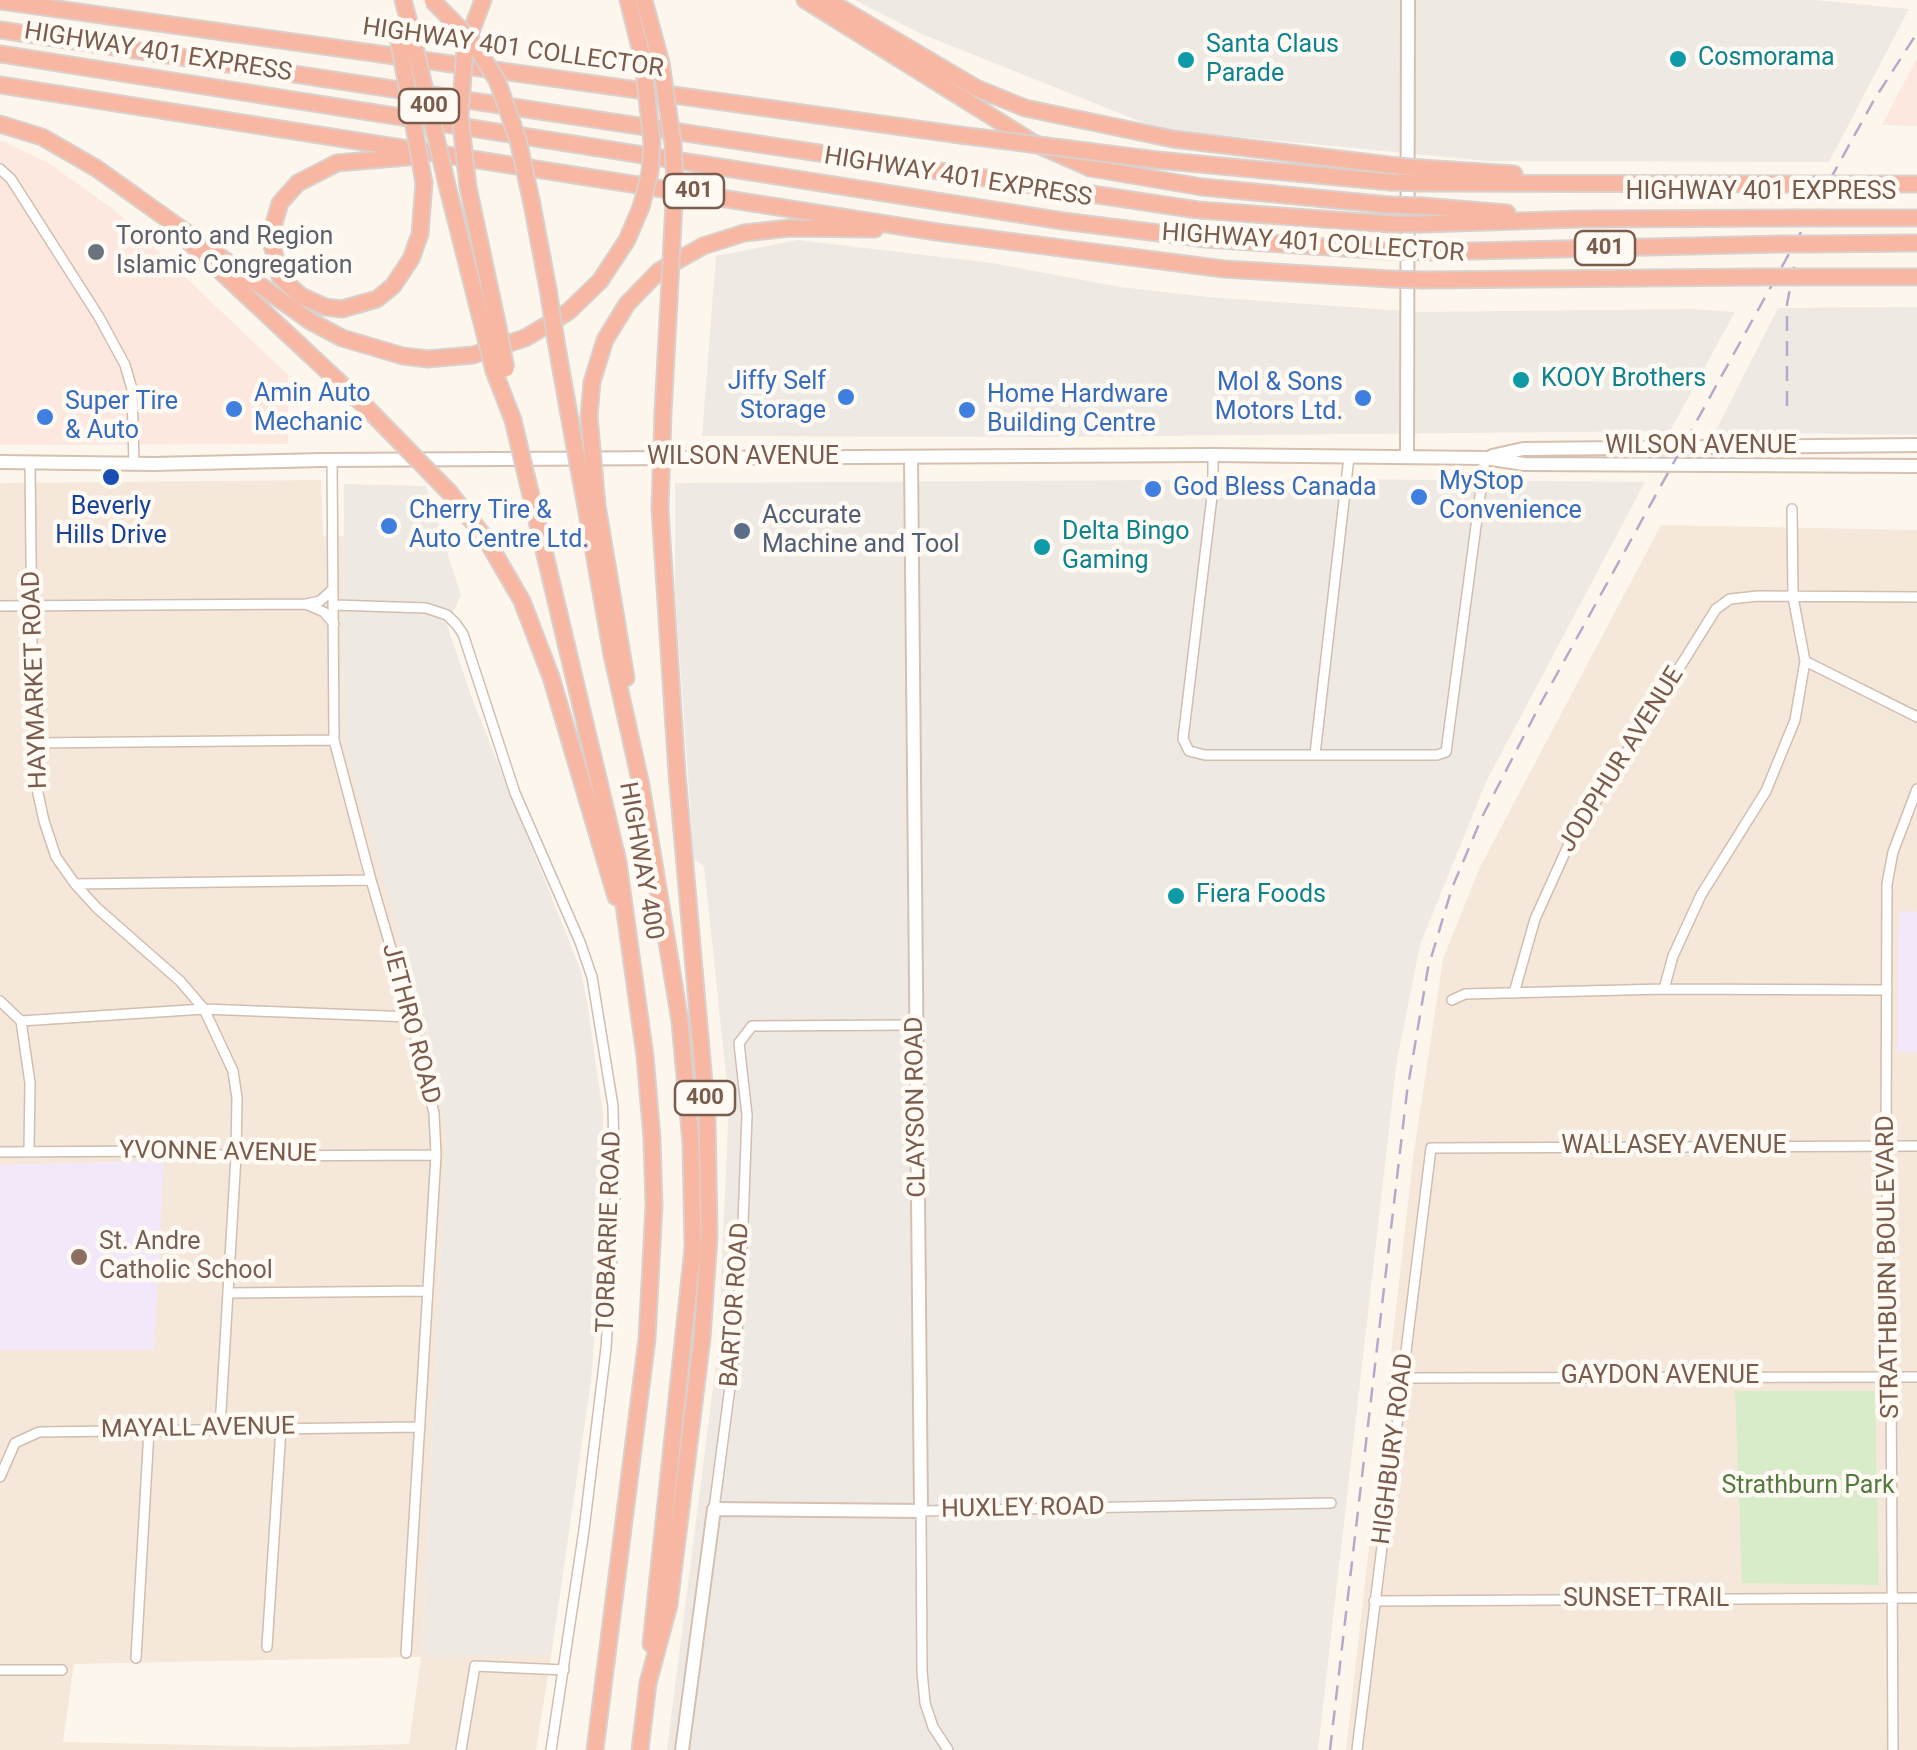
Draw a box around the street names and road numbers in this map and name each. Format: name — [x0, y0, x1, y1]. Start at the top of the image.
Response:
street label: HIGHWAY 401 COLLECTOR — [361, 13, 665, 85]
street label: HIGHWAY 401 EXPRESS — [22, 17, 294, 89]
road number: 400 — [399, 89, 459, 123]
street label: HIGHWAY 401 EXPRESS — [822, 142, 1094, 214]
road number: 401 — [664, 174, 724, 208]
street label: HIGHWAY 401 EXPRESS — [1626, 178, 1896, 208]
street label: HIGHWAY 401 COLLECTOR — [1161, 218, 1465, 270]
road number: 401 — [1575, 231, 1635, 265]
street label: WILSON AVENUE — [1605, 432, 1797, 462]
street label: WILSON AVENUE — [647, 443, 839, 473]
street label: HAYMARKET ROAD — [17, 570, 55, 790]
street label: JODPHUR AVENUE — [1553, 662, 1691, 858]
street label: HIGHWAY 400 — [611, 780, 669, 942]
street label: JETHRO ROAD — [374, 940, 446, 1108]
street label: CLAYSON ROAD — [900, 1016, 934, 1198]
road number: 400 — [675, 1081, 735, 1115]
street label: STRATHBURN BOULEVARD — [1871, 1115, 1907, 1419]
street label: TORBARRIE ROAD — [591, 1130, 629, 1334]
street label: WALLASEY AVENUE — [1561, 1132, 1787, 1162]
street label: YVONNE AVENUE — [119, 1136, 317, 1170]
street label: BARTOR ROAD — [715, 1222, 757, 1388]
street label: HIGHBURY ROAD — [1367, 1352, 1421, 1546]
street label: GAYDON AVENUE — [1561, 1362, 1759, 1392]
street label: MAYALL AVENUE — [101, 1412, 295, 1446]
street label: HUXLEY ROAD — [941, 1493, 1105, 1525]
street label: SUNSET TRAIL — [1563, 1585, 1729, 1615]

